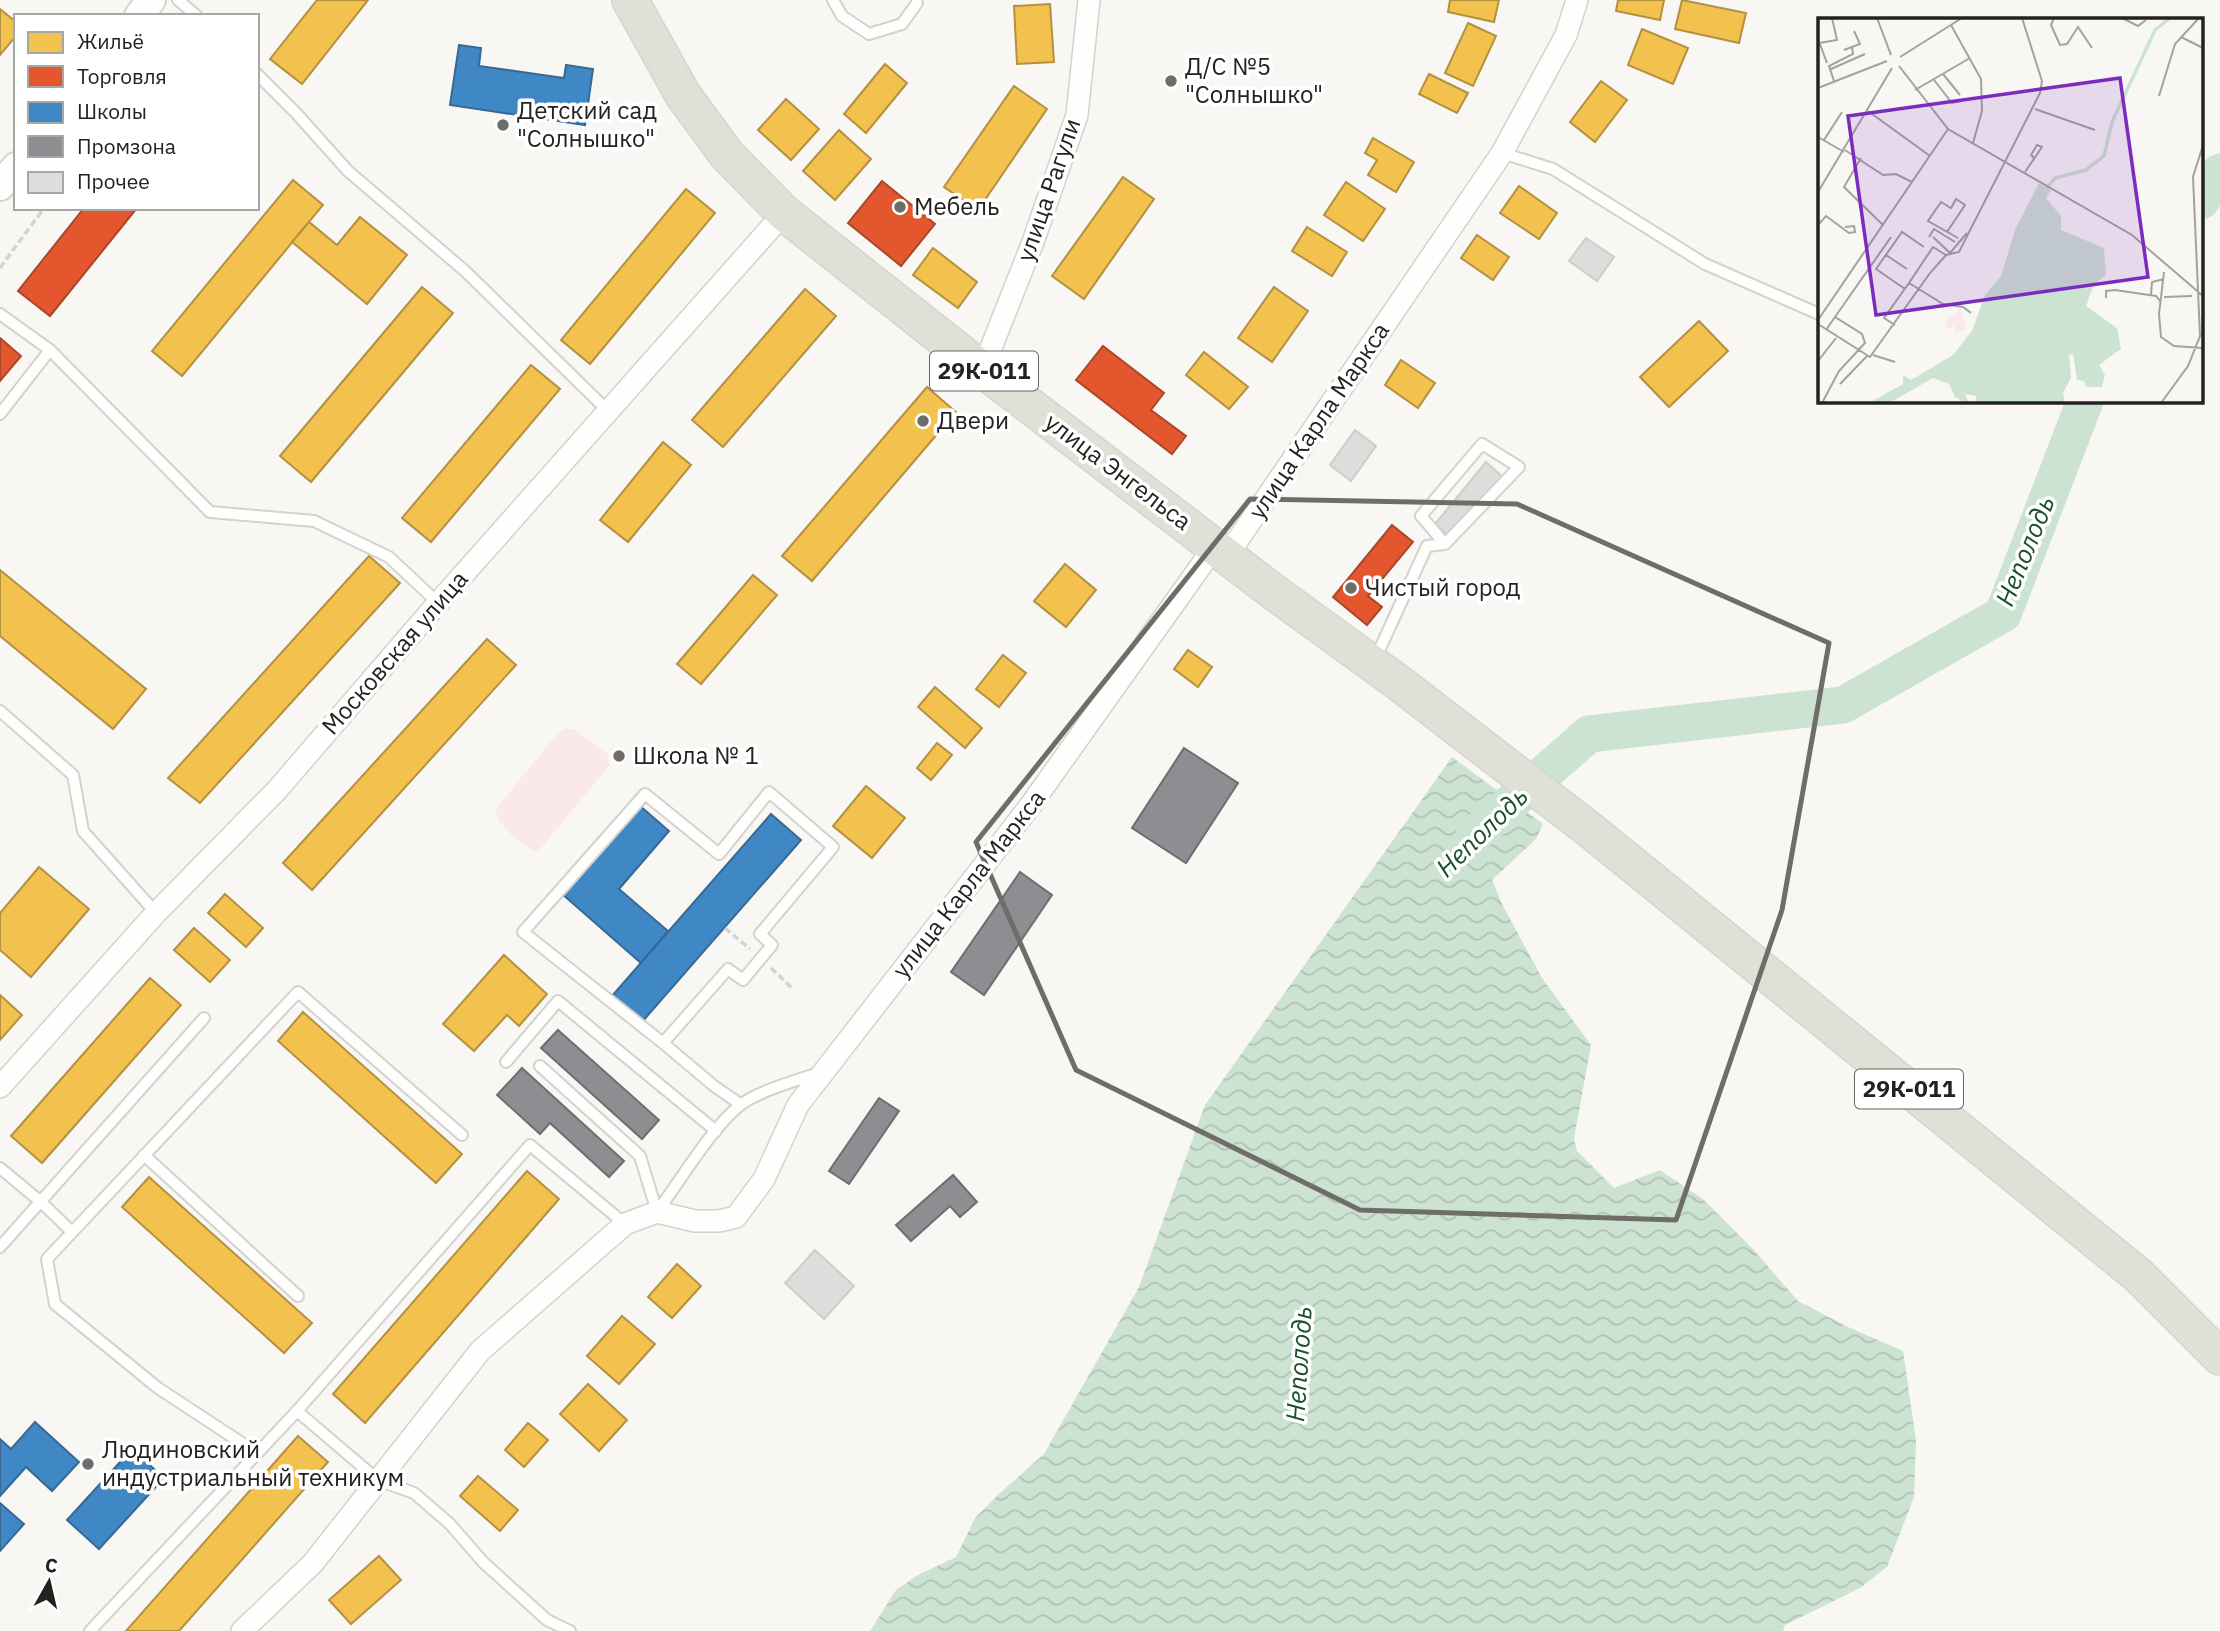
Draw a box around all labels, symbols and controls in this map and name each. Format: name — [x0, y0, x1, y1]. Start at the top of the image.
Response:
legend — [14, 14, 259, 210]
inset map — [1818, 18, 2202, 402]
text: Жильё — [77, 27, 144, 55]
place label: Д/С №5 "Солнышко" — [1185, 50, 1323, 110]
text: Торговля — [77, 62, 167, 90]
marker: Д/С №5 "Солнышко" — [1163, 73, 1179, 89]
place label: Детский сад "Солнышко" — [517, 94, 657, 154]
text: Школы — [77, 97, 147, 125]
street label: улица Рагули — [1009, 114, 1087, 265]
marker: Детский сад "Солнышко" — [495, 117, 511, 133]
text: Промзона — [77, 132, 176, 160]
text: Прочее — [77, 167, 150, 195]
place label: Мебель — [914, 190, 1000, 222]
marker: Мебель — [892, 199, 908, 215]
street label: улица Карла Маркса — [1240, 316, 1396, 525]
road number: 29К-011 — [930, 352, 1038, 390]
place label: Двери — [937, 404, 1009, 436]
street label: улица Энгельса — [1039, 406, 1198, 537]
marker: Двери — [915, 413, 931, 429]
water label: Неполодь — [1987, 491, 2061, 611]
street label: Московская улица — [314, 563, 474, 741]
place label: Чистый город — [1365, 571, 1520, 603]
marker: Чистый город — [1343, 580, 1359, 596]
place label: Школа № 1 — [633, 739, 759, 771]
marker: Школа № 1 — [611, 748, 627, 764]
water label: Неполодь — [1428, 779, 1535, 884]
street label: улица Карла Маркса — [885, 783, 1052, 984]
road number: 29К-011 — [1855, 1070, 1963, 1108]
water label: Неполодь — [1277, 1305, 1319, 1423]
place label: Людиновский индустриальный техникум — [102, 1433, 404, 1493]
marker: Людиновский индустриальный техникум — [80, 1456, 96, 1472]
north arrow — [14, 1547, 84, 1617]
text: С — [44, 1552, 59, 1578]

